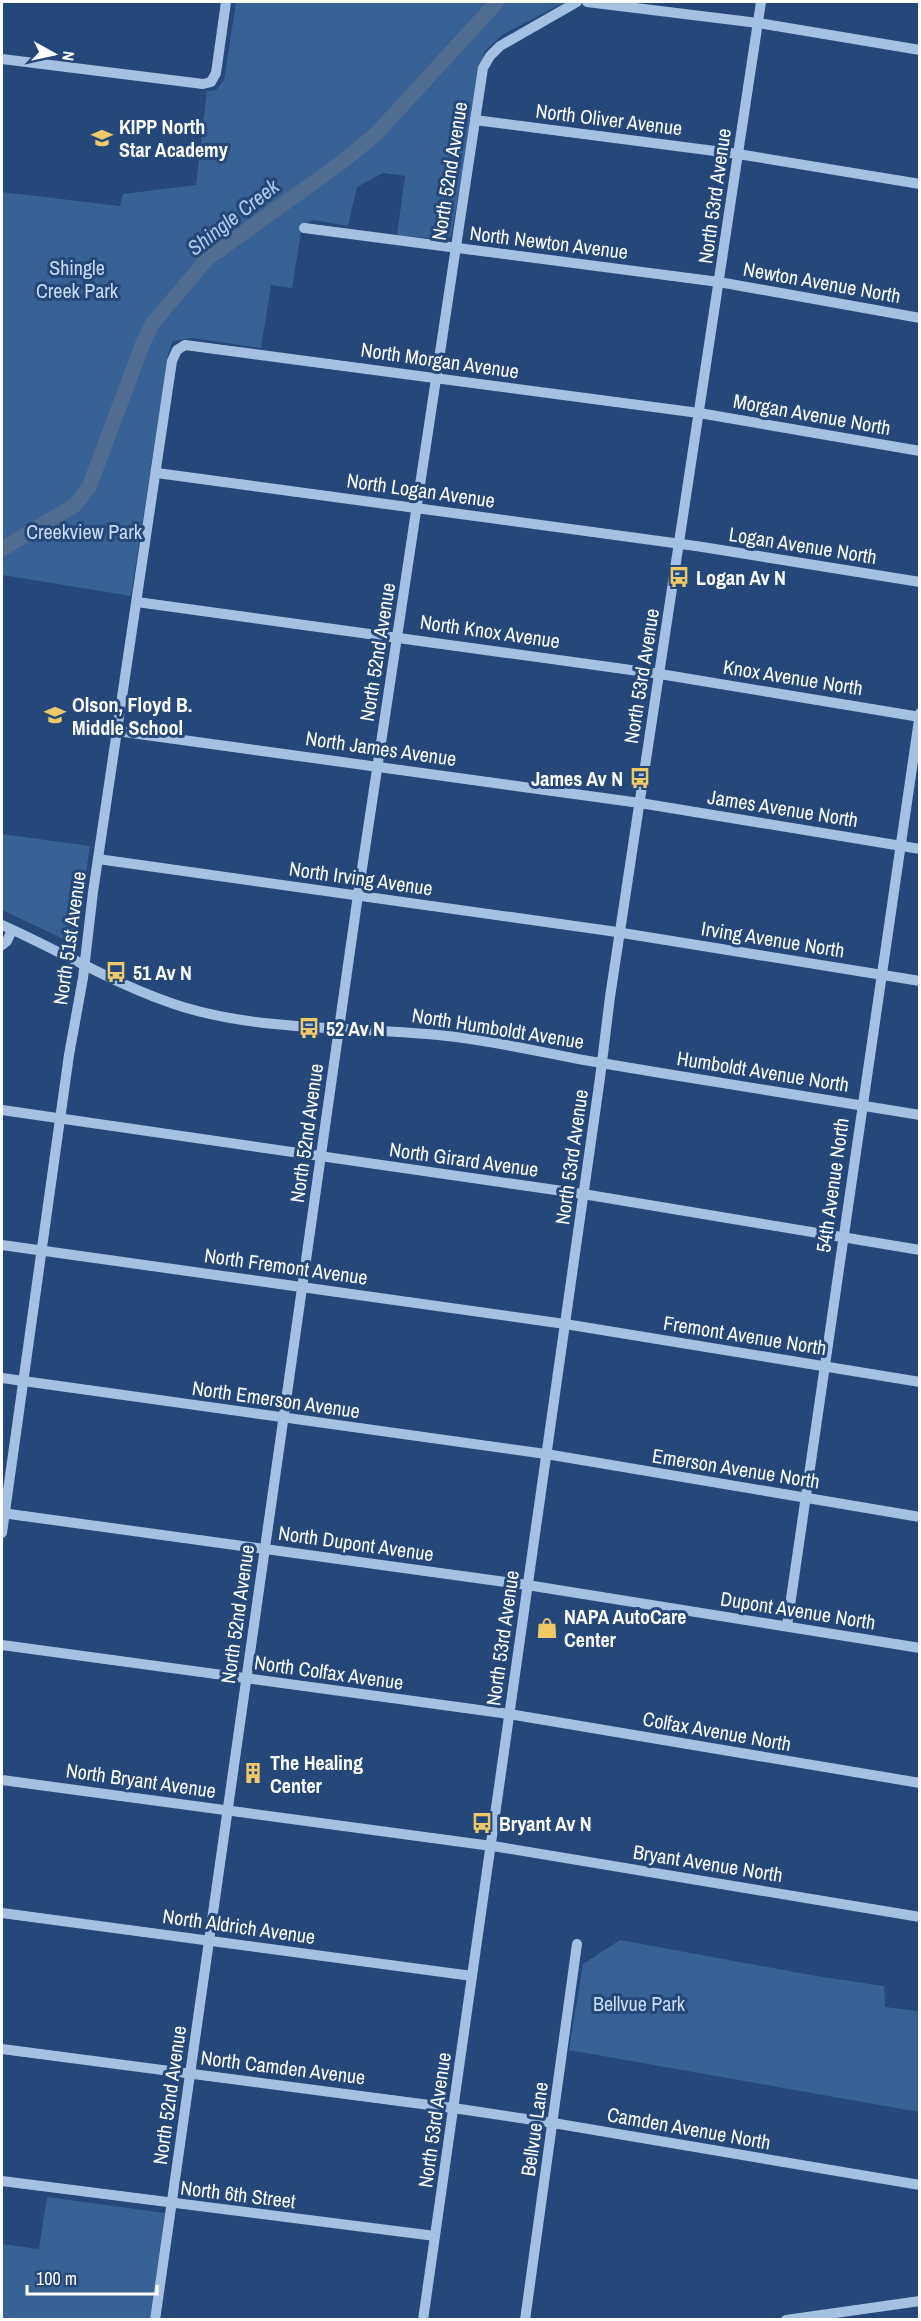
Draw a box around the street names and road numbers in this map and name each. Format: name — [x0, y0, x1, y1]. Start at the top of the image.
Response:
street label: North Oliver Avenue — [534, 97, 684, 141]
street label: North 52nd Avenue — [425, 100, 473, 242]
street label: North 53rd Avenue — [691, 127, 737, 265]
street label: North Newton Avenue — [468, 219, 630, 265]
street label: Newton Avenue North — [741, 255, 903, 309]
street label: North Morgan Avenue — [359, 336, 521, 384]
street label: Morgan Avenue North — [731, 387, 893, 441]
street label: North Logan Avenue — [345, 466, 497, 514]
street label: Logan Avenue North — [727, 520, 879, 570]
street label: North 52nd Avenue — [353, 581, 401, 723]
street label: North 53rd Avenue — [617, 606, 665, 746]
street label: North Knox Avenue — [418, 608, 562, 654]
street label: Knox Avenue North — [721, 653, 865, 701]
street label: North James Avenue — [304, 724, 458, 772]
street label: James Avenue North — [706, 783, 860, 833]
street label: North Irving Avenue — [287, 855, 435, 901]
street label: North 51st Avenue — [46, 869, 92, 1007]
street label: Irving Avenue North — [699, 914, 847, 964]
street label: North Humboldt Avenue — [410, 1001, 586, 1055]
street label: Humboldt Avenue North — [675, 1044, 851, 1098]
street label: North 52nd Avenue — [283, 1062, 329, 1204]
street label: North 53rd Avenue — [548, 1088, 594, 1226]
street label: 54th Avenue North — [809, 1116, 855, 1254]
street label: North Girard Avenue — [388, 1135, 540, 1183]
street label: North Fremont Avenue — [203, 1241, 369, 1291]
street label: Fremont Avenue North — [662, 1309, 828, 1361]
street label: North Emerson Avenue — [190, 1374, 362, 1424]
street label: Emerson Avenue North — [650, 1441, 822, 1495]
street label: North Dupont Avenue — [277, 1519, 435, 1567]
street label: North 52nd Avenue — [214, 1543, 260, 1685]
street label: North 53rd Avenue — [479, 1569, 525, 1707]
street label: Dupont Avenue North — [719, 1584, 877, 1636]
street label: North Colfax Avenue — [253, 1648, 405, 1696]
street label: Colfax Avenue North — [641, 1705, 793, 1757]
street label: North Bryant Avenue — [64, 1756, 218, 1804]
street label: Bryant Avenue North — [631, 1838, 785, 1888]
street label: North Aldrich Avenue — [161, 1902, 317, 1950]
street label: North 52nd Avenue — [146, 2024, 192, 2166]
street label: North Camden Avenue — [199, 2044, 367, 2090]
street label: North 53rd Avenue — [411, 2051, 457, 2189]
street label: Bellvue Lane — [514, 2080, 554, 2178]
street label: Camden Avenue North — [605, 2100, 773, 2156]
street label: North 6th Street — [179, 2174, 298, 2215]

